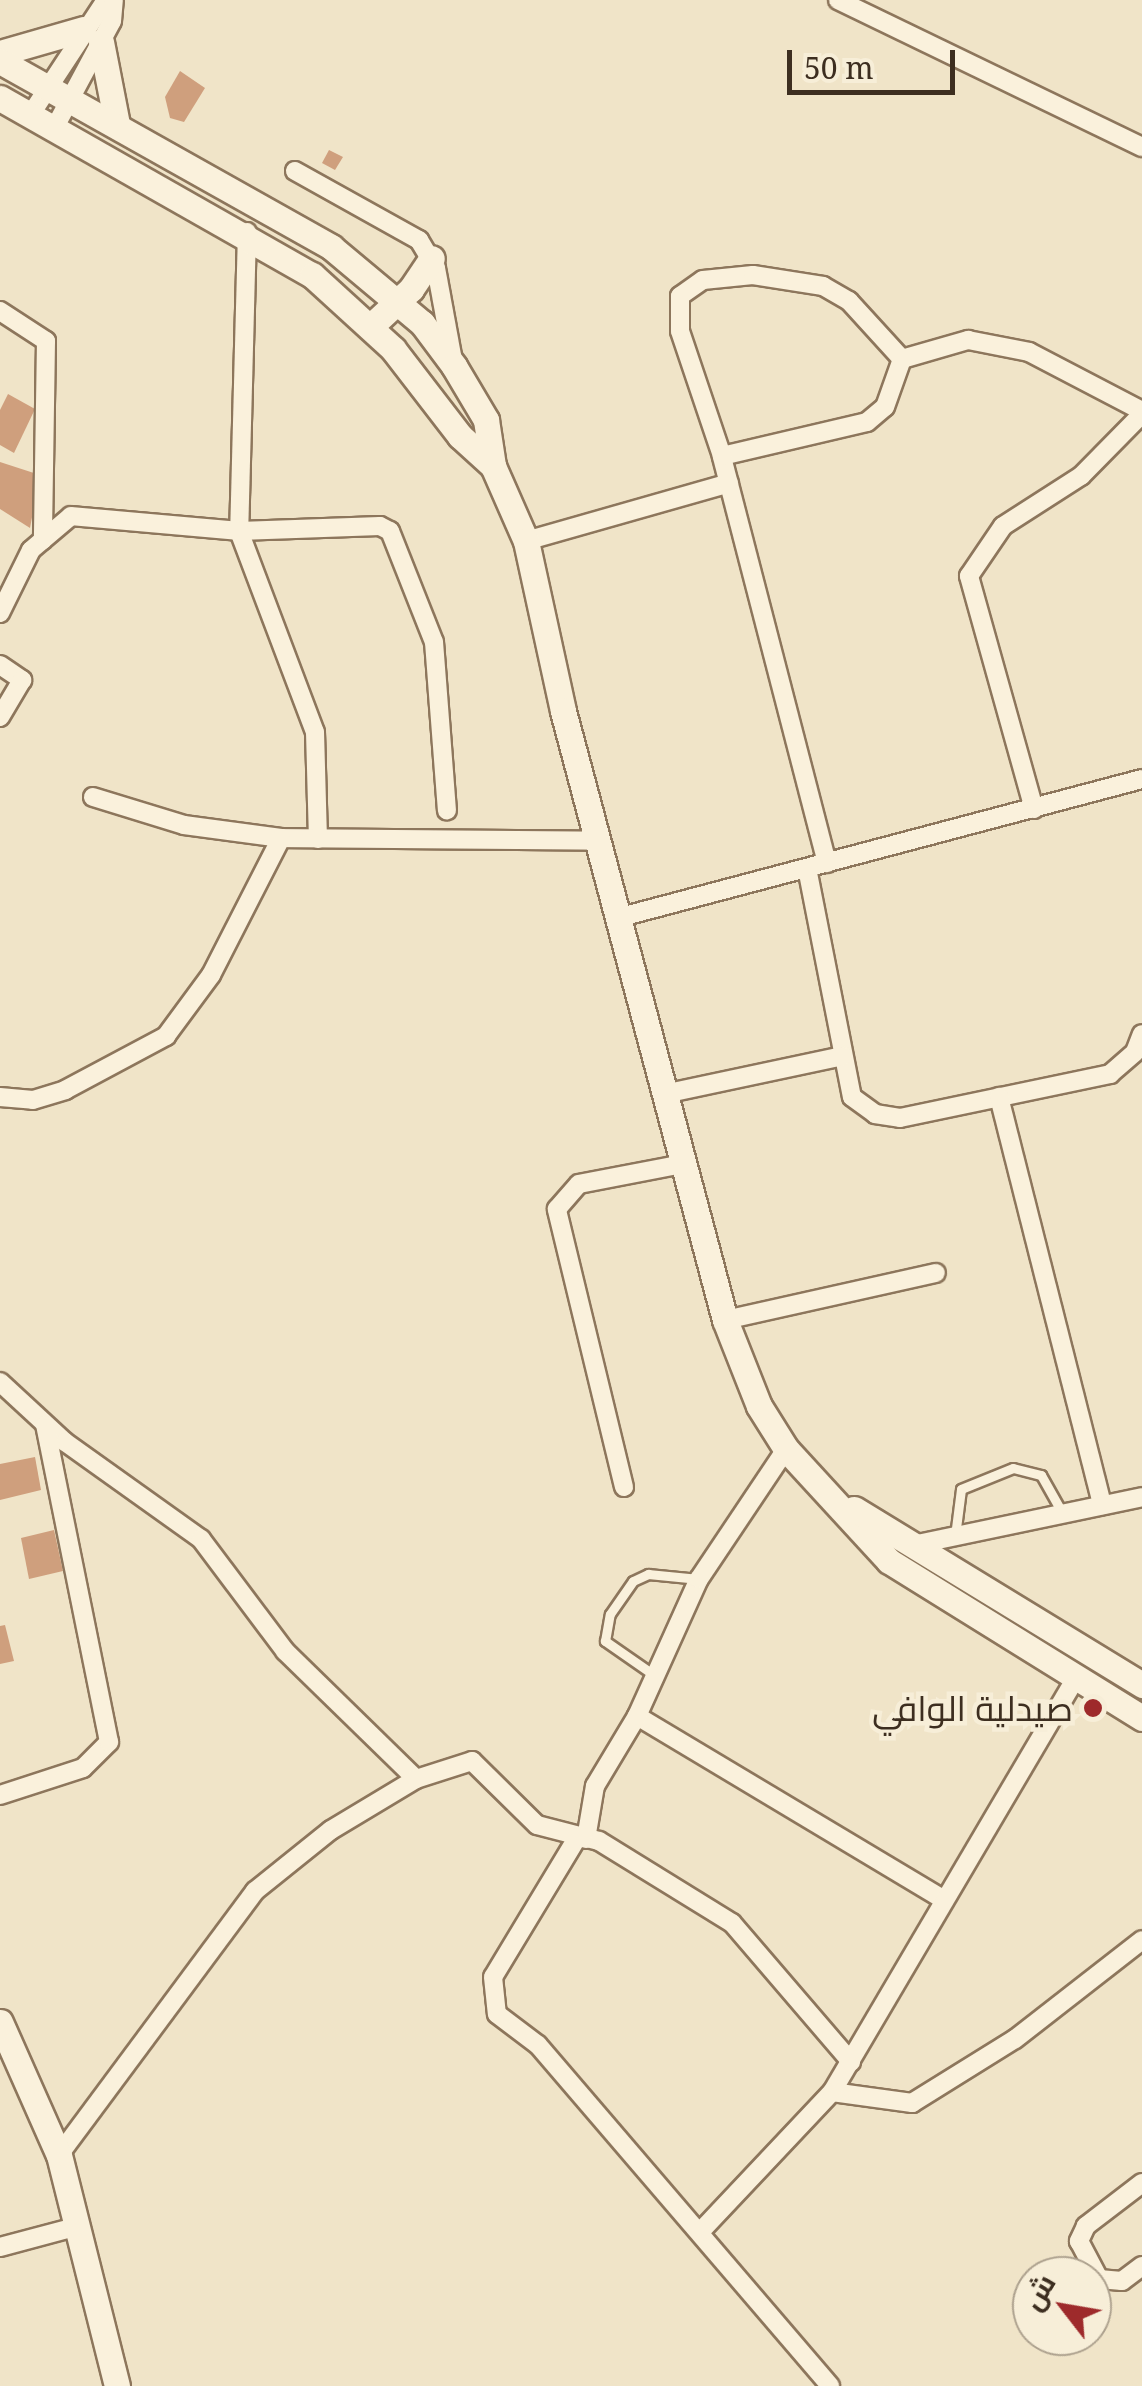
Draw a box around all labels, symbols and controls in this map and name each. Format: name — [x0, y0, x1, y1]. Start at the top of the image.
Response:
scale bar — [792, 30, 960, 92]
text: 50 m — [804, 47, 874, 88]
place label: صيدلية الوافي — [872, 1687, 1073, 1729]
marker: صيدلية الوافي — [1082, 1697, 1104, 1719]
north arrow — [1012, 2256, 1112, 2356]
text: ش — [1012, 2266, 1064, 2317]

